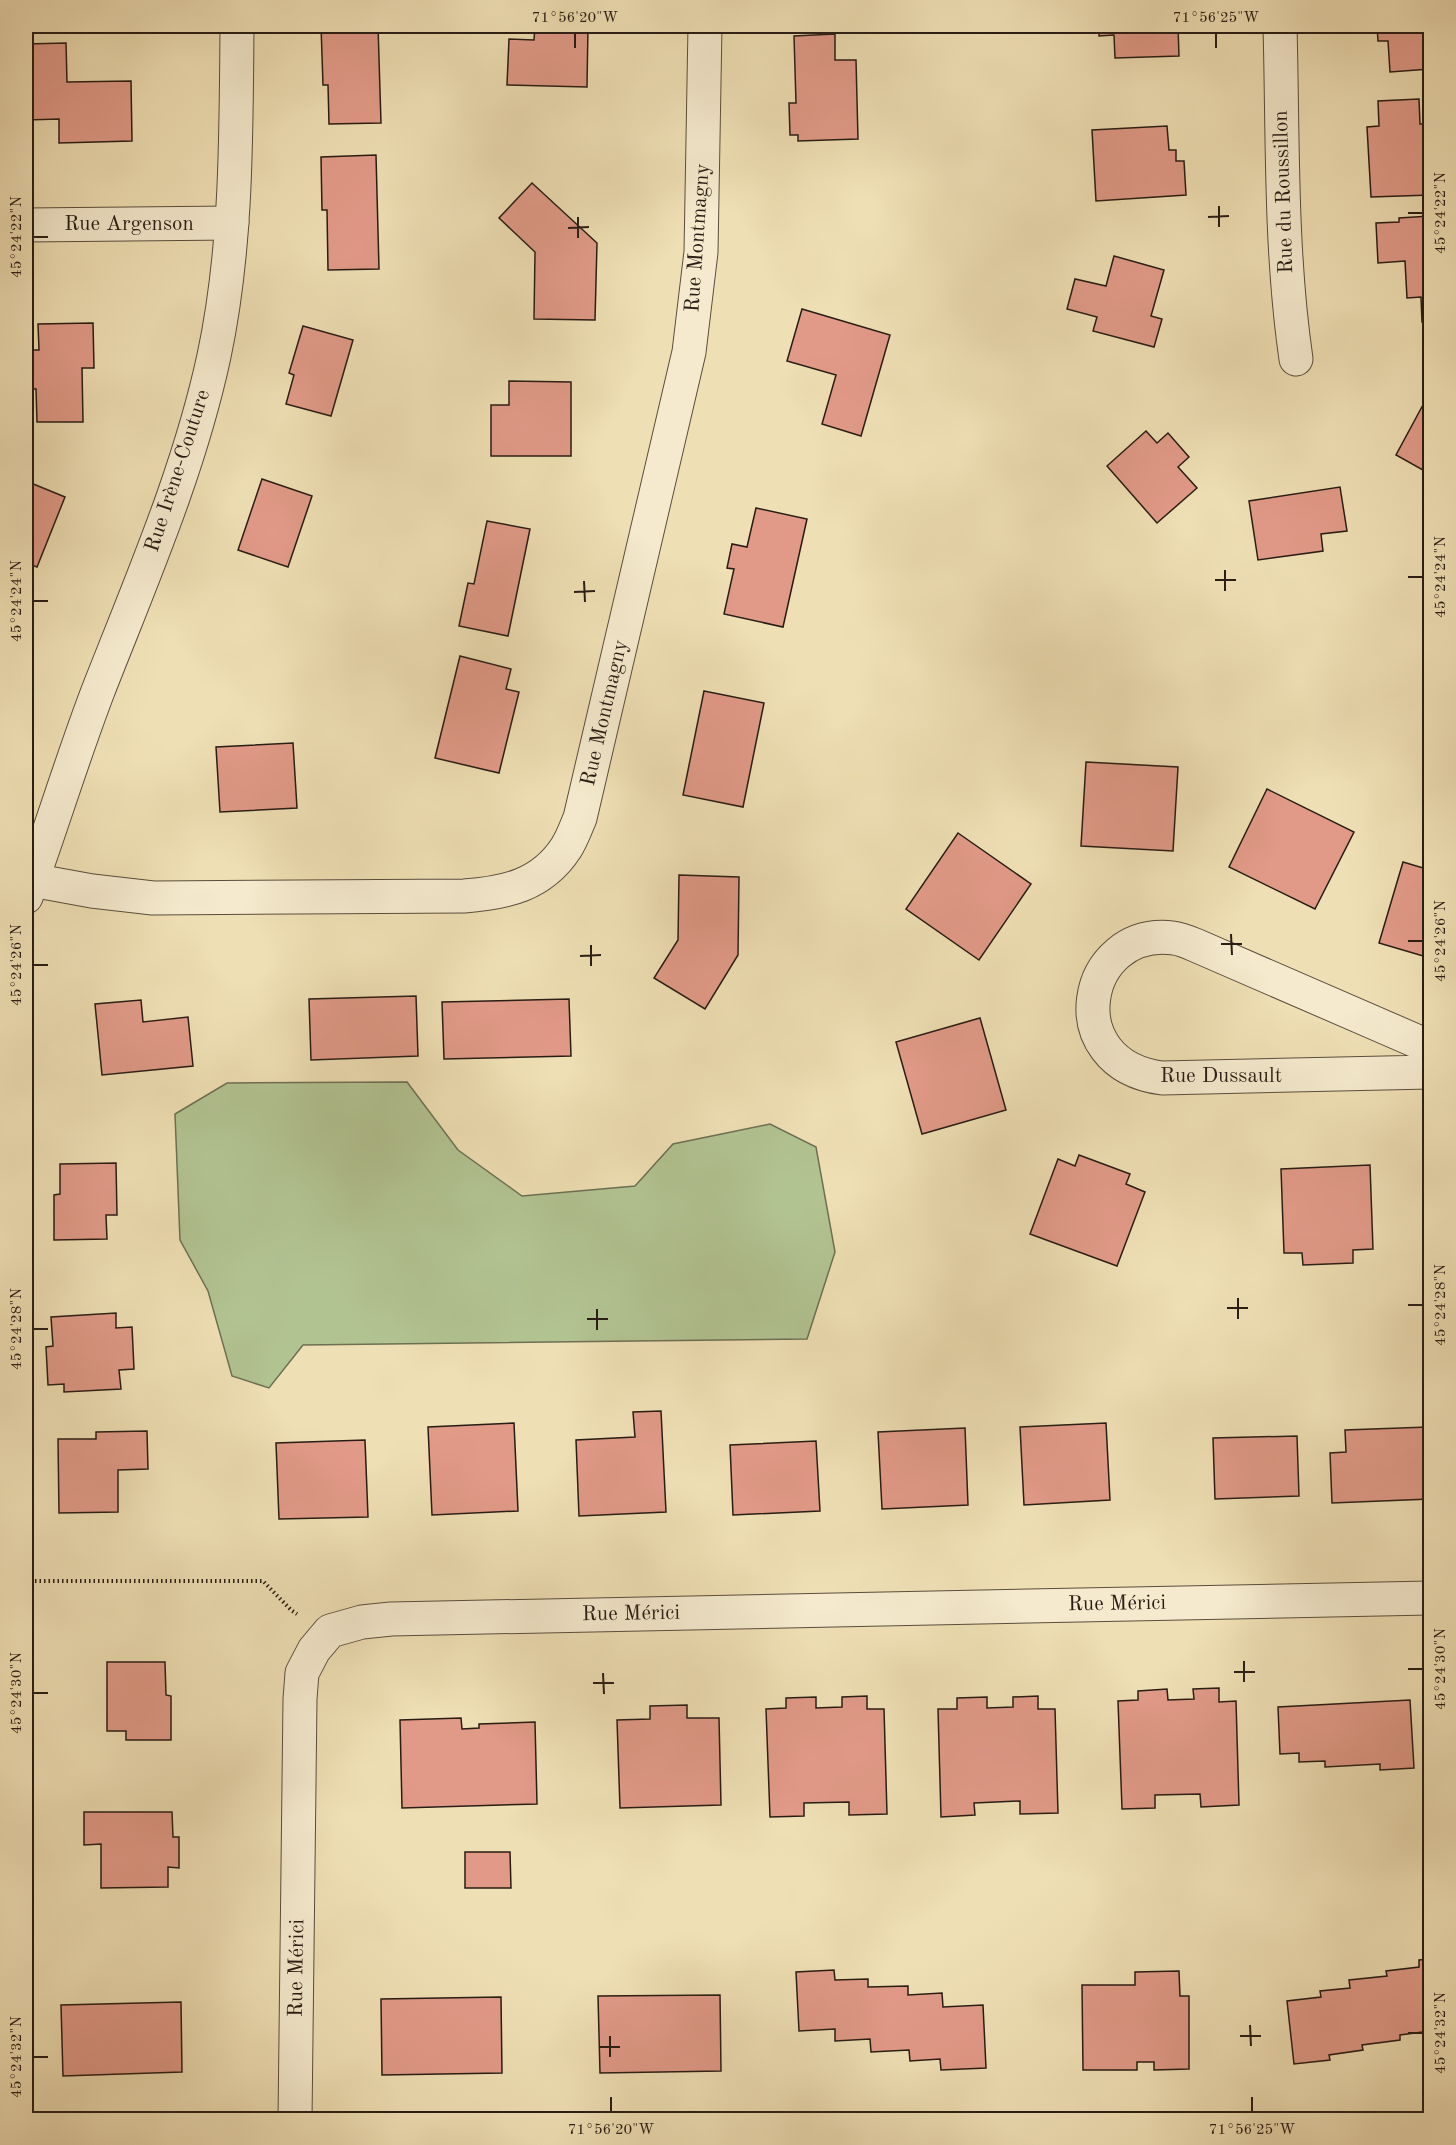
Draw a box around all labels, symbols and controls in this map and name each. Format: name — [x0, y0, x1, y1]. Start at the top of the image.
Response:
text: 71°56'20"W — [532, 11, 618, 26]
text: 71°56'25"W — [1173, 11, 1259, 26]
street label: Rue du Roussillon — [1271, 110, 1297, 274]
street label: Rue Montmagny — [682, 163, 714, 313]
text: 45°24'22"N — [1434, 172, 1449, 254]
text: 45°24'22"N — [10, 196, 25, 278]
street label: Rue Argenson — [64, 214, 194, 235]
street label: Rue Irène-Couture — [142, 387, 214, 555]
text: 45°24'24"N — [1434, 536, 1449, 618]
text: 45°24'24"N — [10, 560, 25, 642]
street label: Rue Montmagny — [578, 638, 632, 788]
text: 45°24'26"N — [1434, 900, 1449, 982]
text: 45°24'26"N — [10, 924, 25, 1006]
street label: Rue Dussault — [1160, 1066, 1282, 1087]
text: 45°24'28"N — [1434, 1264, 1449, 1346]
text: 45°24'28"N — [10, 1288, 25, 1370]
street label: Rue Mérici — [1068, 1593, 1166, 1615]
street label: Rue Mérici — [582, 1603, 680, 1625]
text: 45°24'30"N — [1434, 1628, 1449, 1710]
text: 45°24'30"N — [10, 1652, 25, 1734]
street label: Rue Mérici — [286, 1919, 308, 2017]
text: 45°24'32"N — [1434, 1992, 1449, 2074]
text: 45°24'32"N — [10, 2016, 25, 2098]
text: 71°56'20"W — [568, 2123, 654, 2138]
text: 71°56'25"W — [1209, 2123, 1295, 2138]

